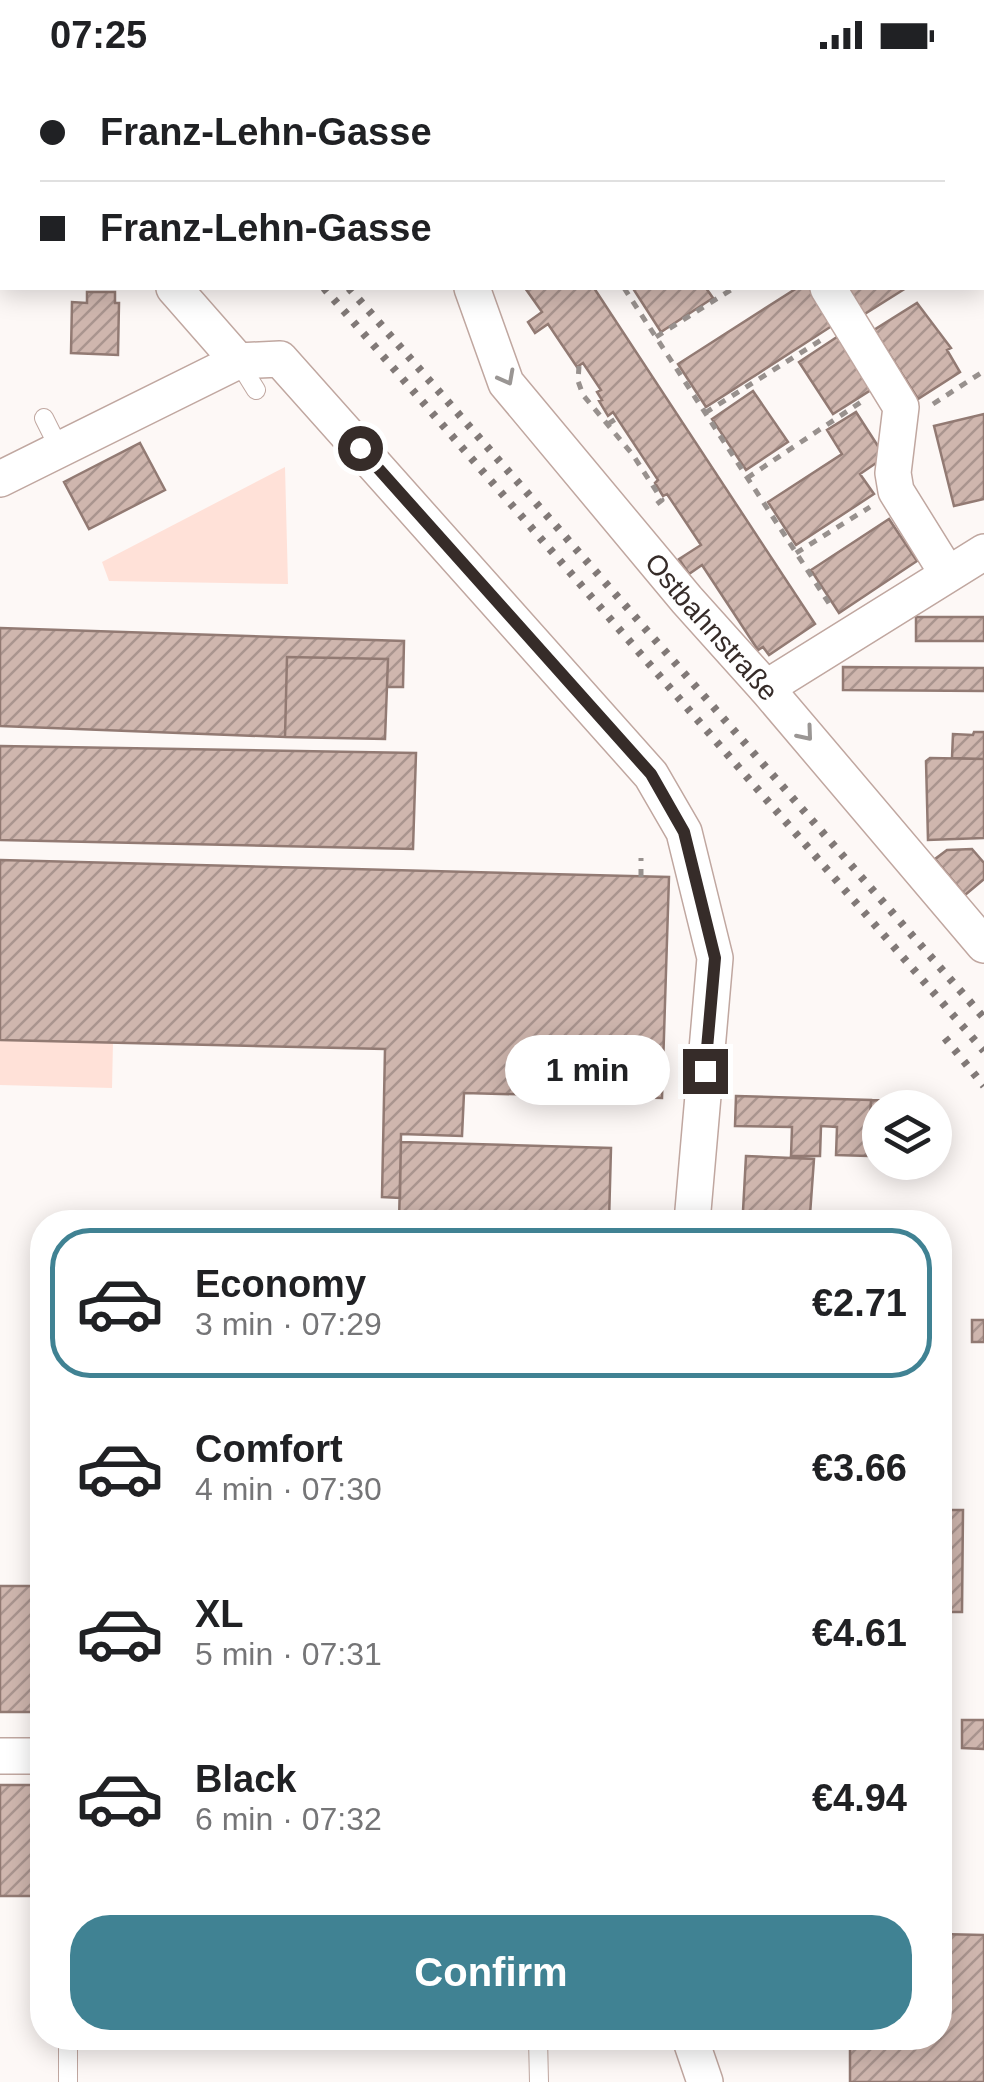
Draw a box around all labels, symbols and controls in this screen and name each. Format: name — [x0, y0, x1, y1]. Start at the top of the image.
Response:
text: 07:25 — [50, 14, 147, 56]
text: Franz-Lehn-Gasse — [100, 111, 432, 153]
text: Franz-Lehn-Gasse — [100, 207, 432, 249]
one-way arrow — [495, 367, 514, 386]
route start — [338, 426, 383, 471]
street label: Ostbahnstraße — [639, 547, 785, 706]
one-way arrow — [794, 722, 812, 740]
callout: 1 min — [505, 1036, 670, 1106]
route end — [683, 1049, 728, 1094]
text: 1 min — [546, 1052, 629, 1088]
map controls — [862, 1090, 952, 1180]
button: layers — [862, 1090, 952, 1180]
icon: car — [75, 1258, 165, 1348]
text: Economy — [195, 1263, 366, 1305]
text: €2.71 — [812, 1282, 907, 1324]
text: 3 min · 07:29 — [195, 1306, 382, 1342]
icon: car — [75, 1423, 165, 1513]
text: Comfort — [195, 1428, 343, 1470]
text: €3.66 — [812, 1447, 907, 1489]
text: 4 min · 07:30 — [195, 1471, 382, 1507]
icon: car — [75, 1588, 165, 1678]
text: XL — [195, 1593, 244, 1635]
text: €4.61 — [812, 1612, 907, 1654]
text: 5 min · 07:31 — [195, 1636, 382, 1672]
icon: car — [75, 1753, 165, 1843]
text: Black — [195, 1758, 296, 1800]
text: €4.94 — [812, 1777, 907, 1819]
text: 6 min · 07:32 — [195, 1801, 382, 1837]
button: Confirm — [70, 1915, 912, 2030]

